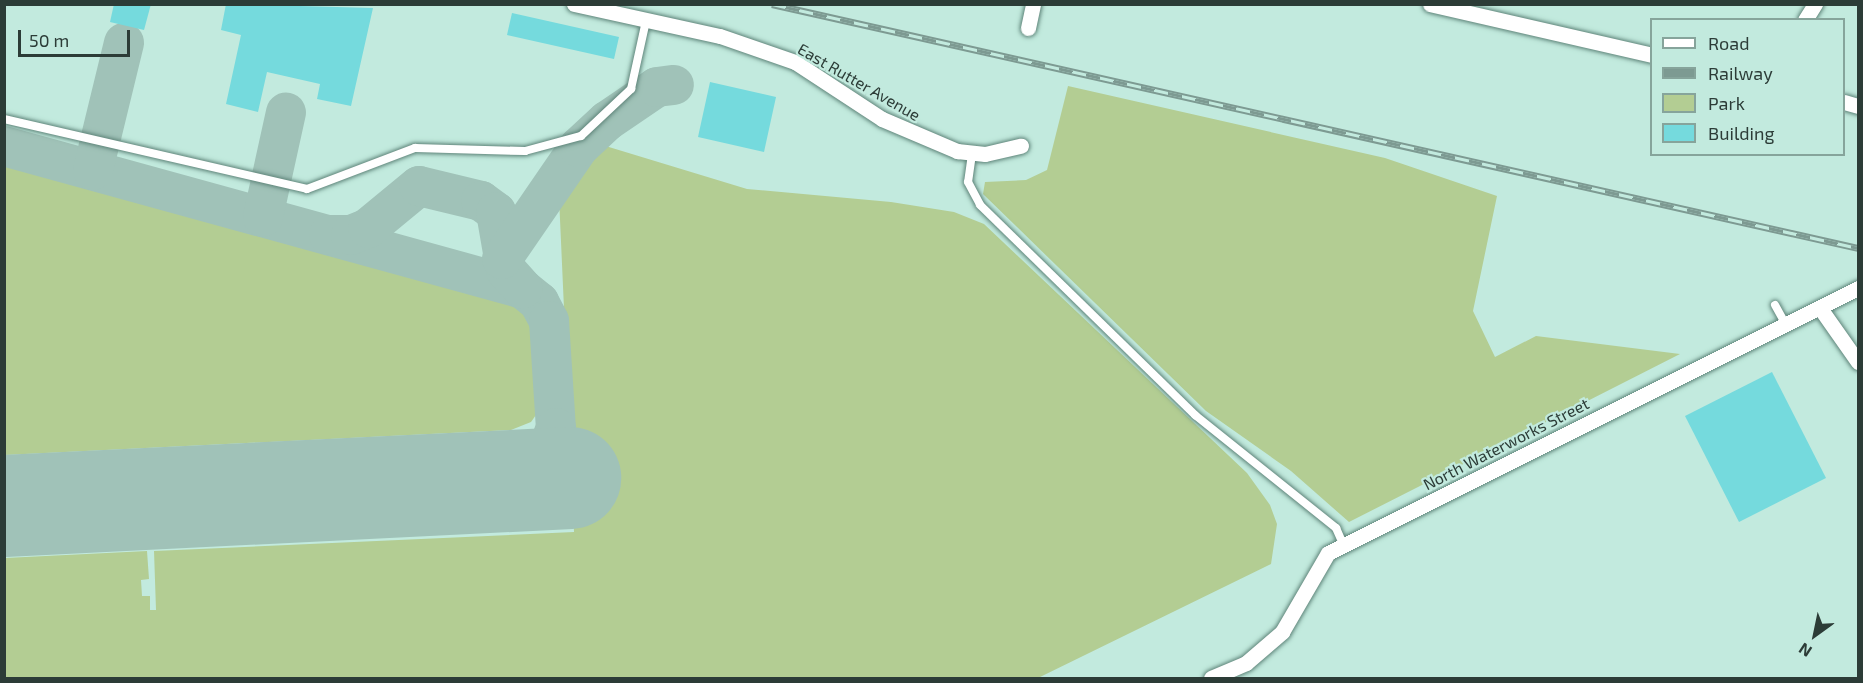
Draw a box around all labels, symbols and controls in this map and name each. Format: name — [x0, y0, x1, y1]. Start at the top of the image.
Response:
scale bar — [21, 18, 134, 56]
legend — [1650, 18, 1845, 156]
text: 50 m — [29, 29, 69, 51]
text: Road — [1708, 32, 1749, 54]
street label: East Rutter Avenue — [794, 39, 924, 125]
text: Railway — [1708, 62, 1773, 84]
text: Park — [1708, 92, 1745, 114]
text: Building — [1708, 122, 1775, 144]
street label: North Waterworks Street — [1420, 394, 1592, 494]
north arrow — [1785, 605, 1845, 665]
text: N — [1795, 639, 1815, 662]

